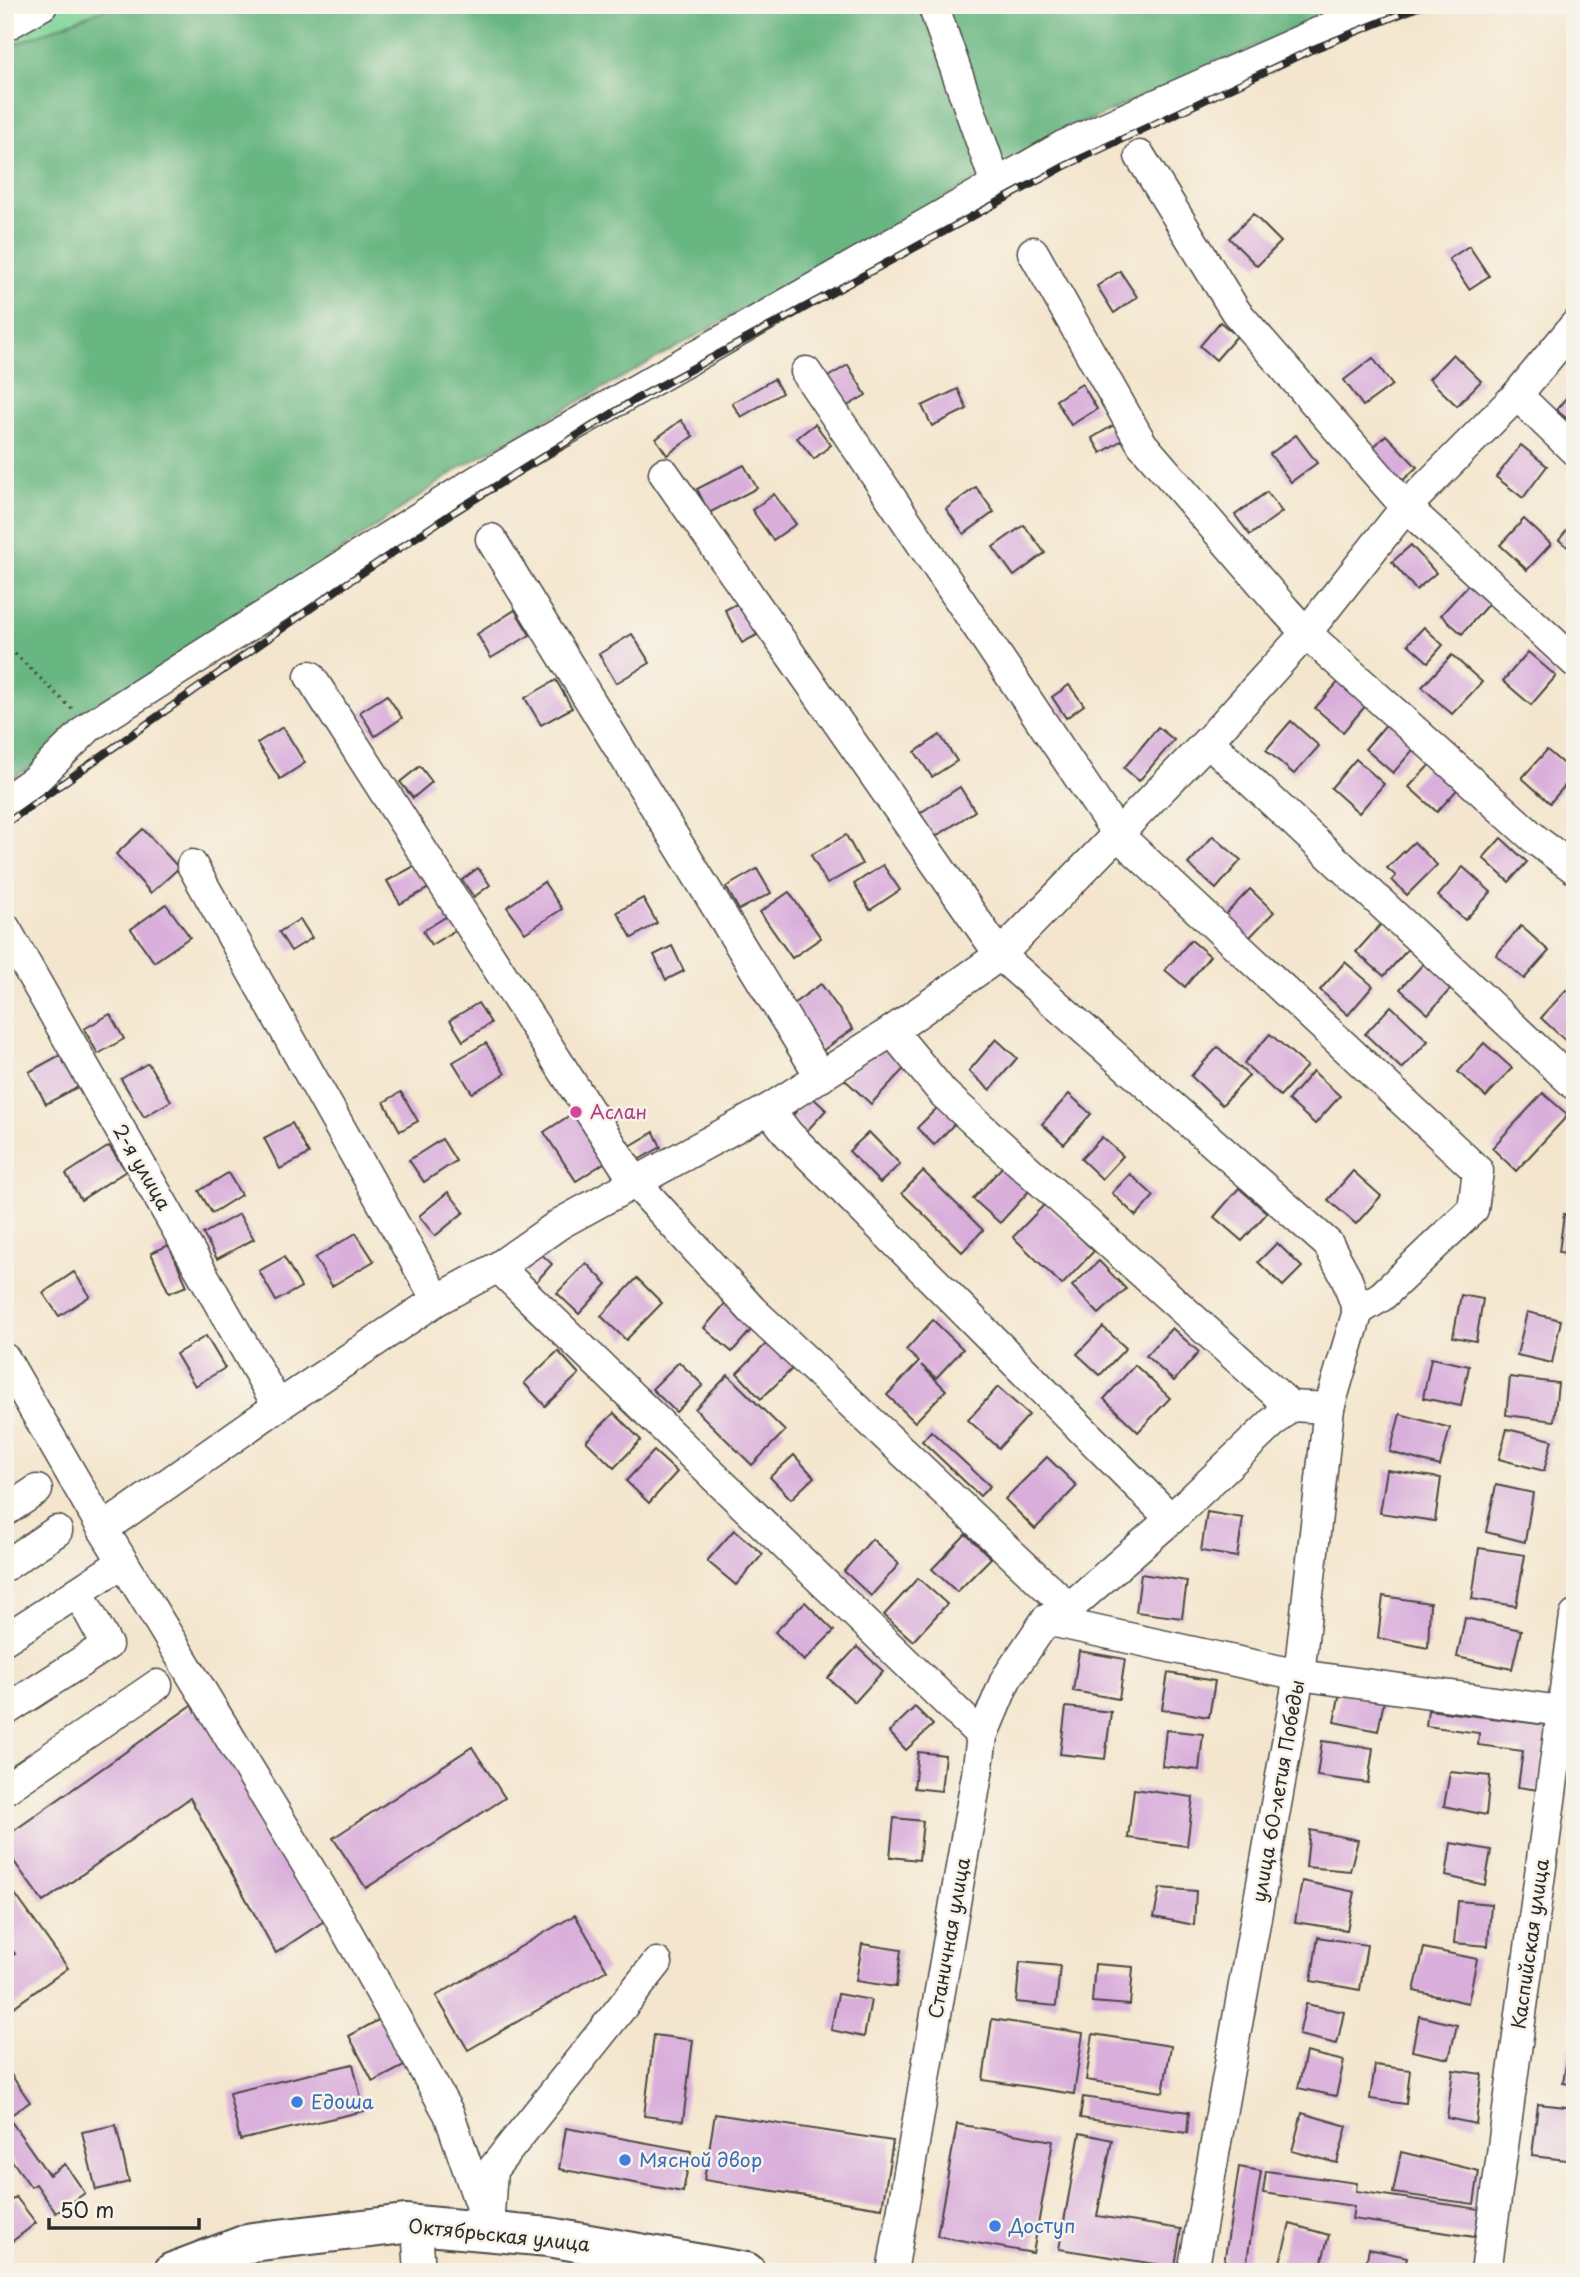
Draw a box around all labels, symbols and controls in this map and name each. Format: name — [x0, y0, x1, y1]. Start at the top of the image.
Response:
place label: Аслан — [590, 1097, 647, 1125]
marker: Аслан — [568, 1104, 584, 1120]
street label: 2-я улица — [107, 1118, 179, 1215]
street label: улица 60-летия Победы — [1244, 1677, 1310, 1904]
street label: Станичная улица — [920, 1855, 976, 2021]
street label: Каспийская улица — [1503, 1857, 1555, 2031]
place label: Едоша — [311, 2087, 374, 2115]
marker: Едоша — [289, 2094, 305, 2110]
place label: Мясной двор — [639, 2145, 762, 2173]
marker: Мясной двор — [617, 2152, 633, 2168]
scale bar — [49, 2186, 200, 2230]
text: 50 m — [60, 2193, 114, 2225]
street label: Октябрьская улица — [407, 2211, 591, 2257]
place label: Доступ — [1008, 2211, 1075, 2239]
marker: Доступ — [987, 2218, 1003, 2234]

